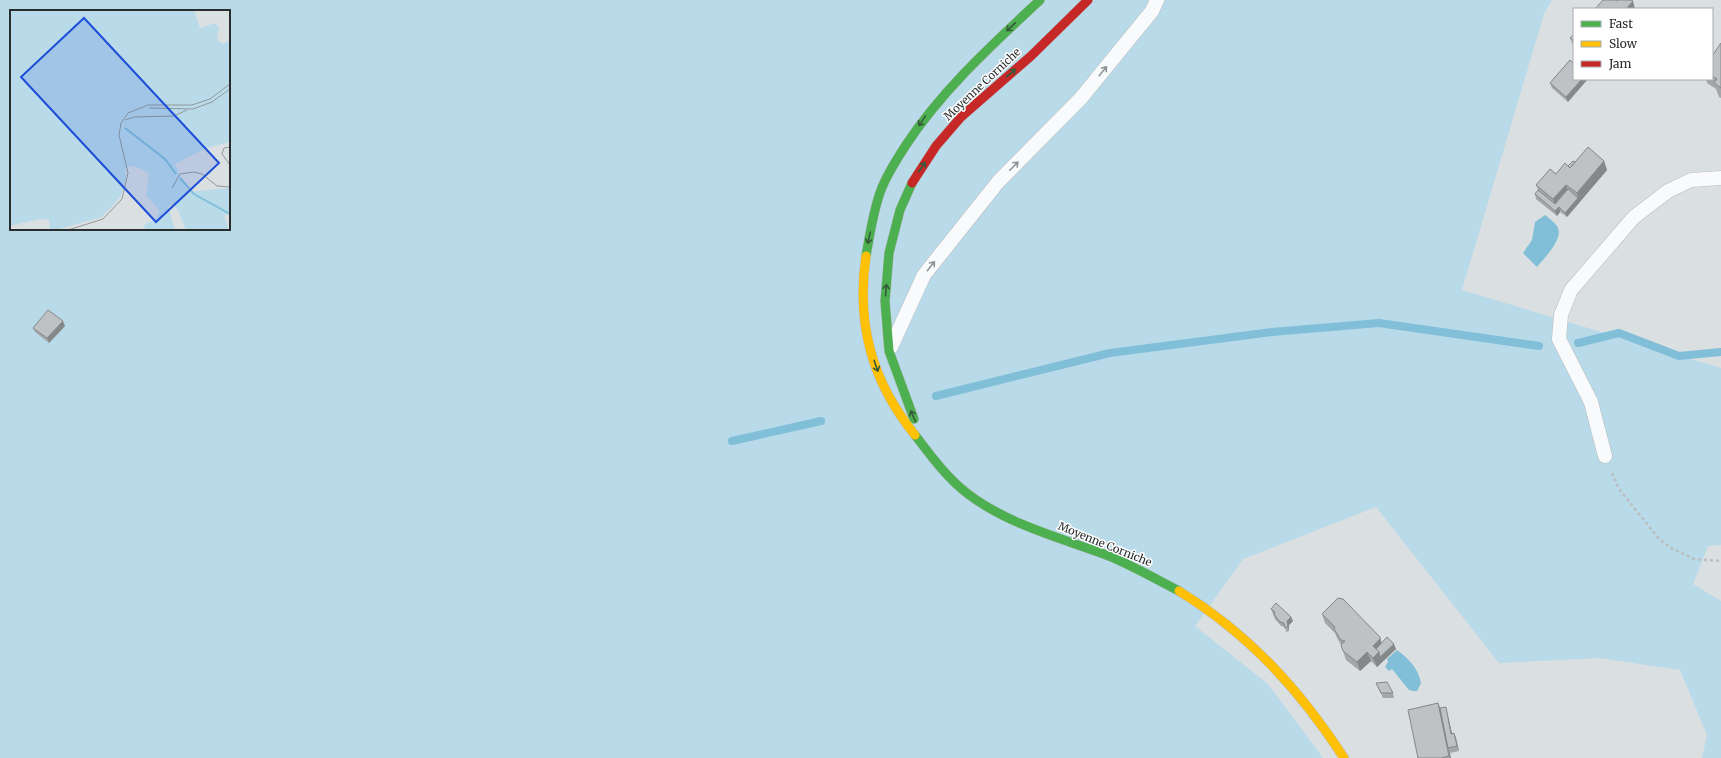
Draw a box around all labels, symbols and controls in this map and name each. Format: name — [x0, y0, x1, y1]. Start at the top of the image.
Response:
legend — [1573, 8, 1713, 80]
inset map — [10, 10, 230, 230]
text: Fast — [1609, 16, 1633, 31]
one-way arrow — [1007, 22, 1017, 31]
text: Slow — [1609, 36, 1638, 51]
street label: Moyenne Corniche — [941, 45, 1023, 123]
text: Jam — [1608, 56, 1632, 71]
one-way arrow — [1098, 66, 1107, 77]
one-way arrow — [1005, 69, 1016, 78]
one-way arrow — [918, 115, 926, 126]
one-way arrow — [1009, 161, 1019, 171]
one-way arrow — [918, 162, 926, 173]
one-way arrow — [864, 231, 872, 244]
one-way arrow — [927, 261, 935, 272]
one-way arrow — [882, 284, 889, 297]
one-way arrow — [873, 359, 880, 372]
one-way arrow — [909, 410, 916, 422]
street label: Moyenne Corniche — [1056, 519, 1154, 569]

